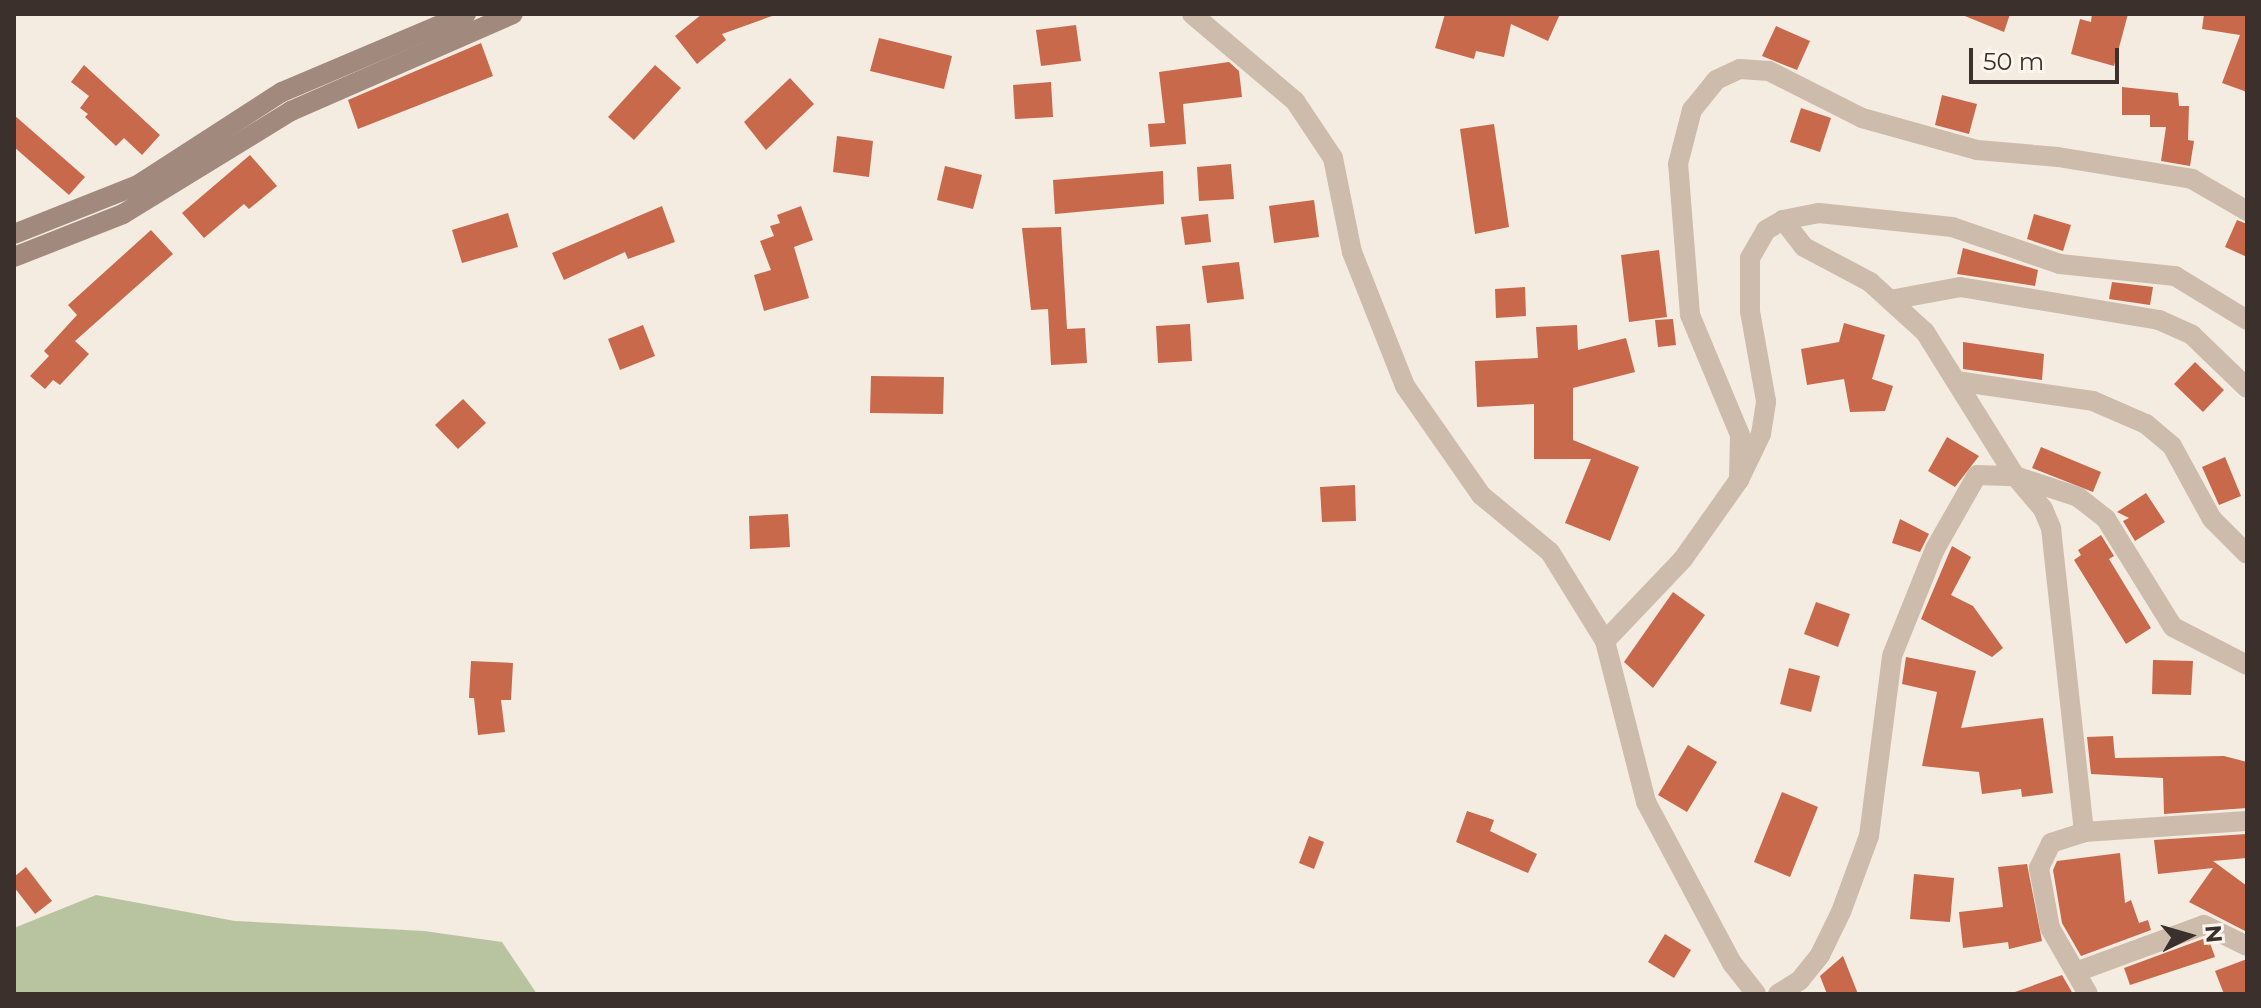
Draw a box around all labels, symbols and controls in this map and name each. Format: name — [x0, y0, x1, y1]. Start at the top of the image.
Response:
scale bar — [1973, 32, 2123, 82]
text: 50 m — [1983, 47, 2044, 76]
north arrow — [2149, 896, 2229, 976]
text: N — [2199, 924, 2228, 944]

